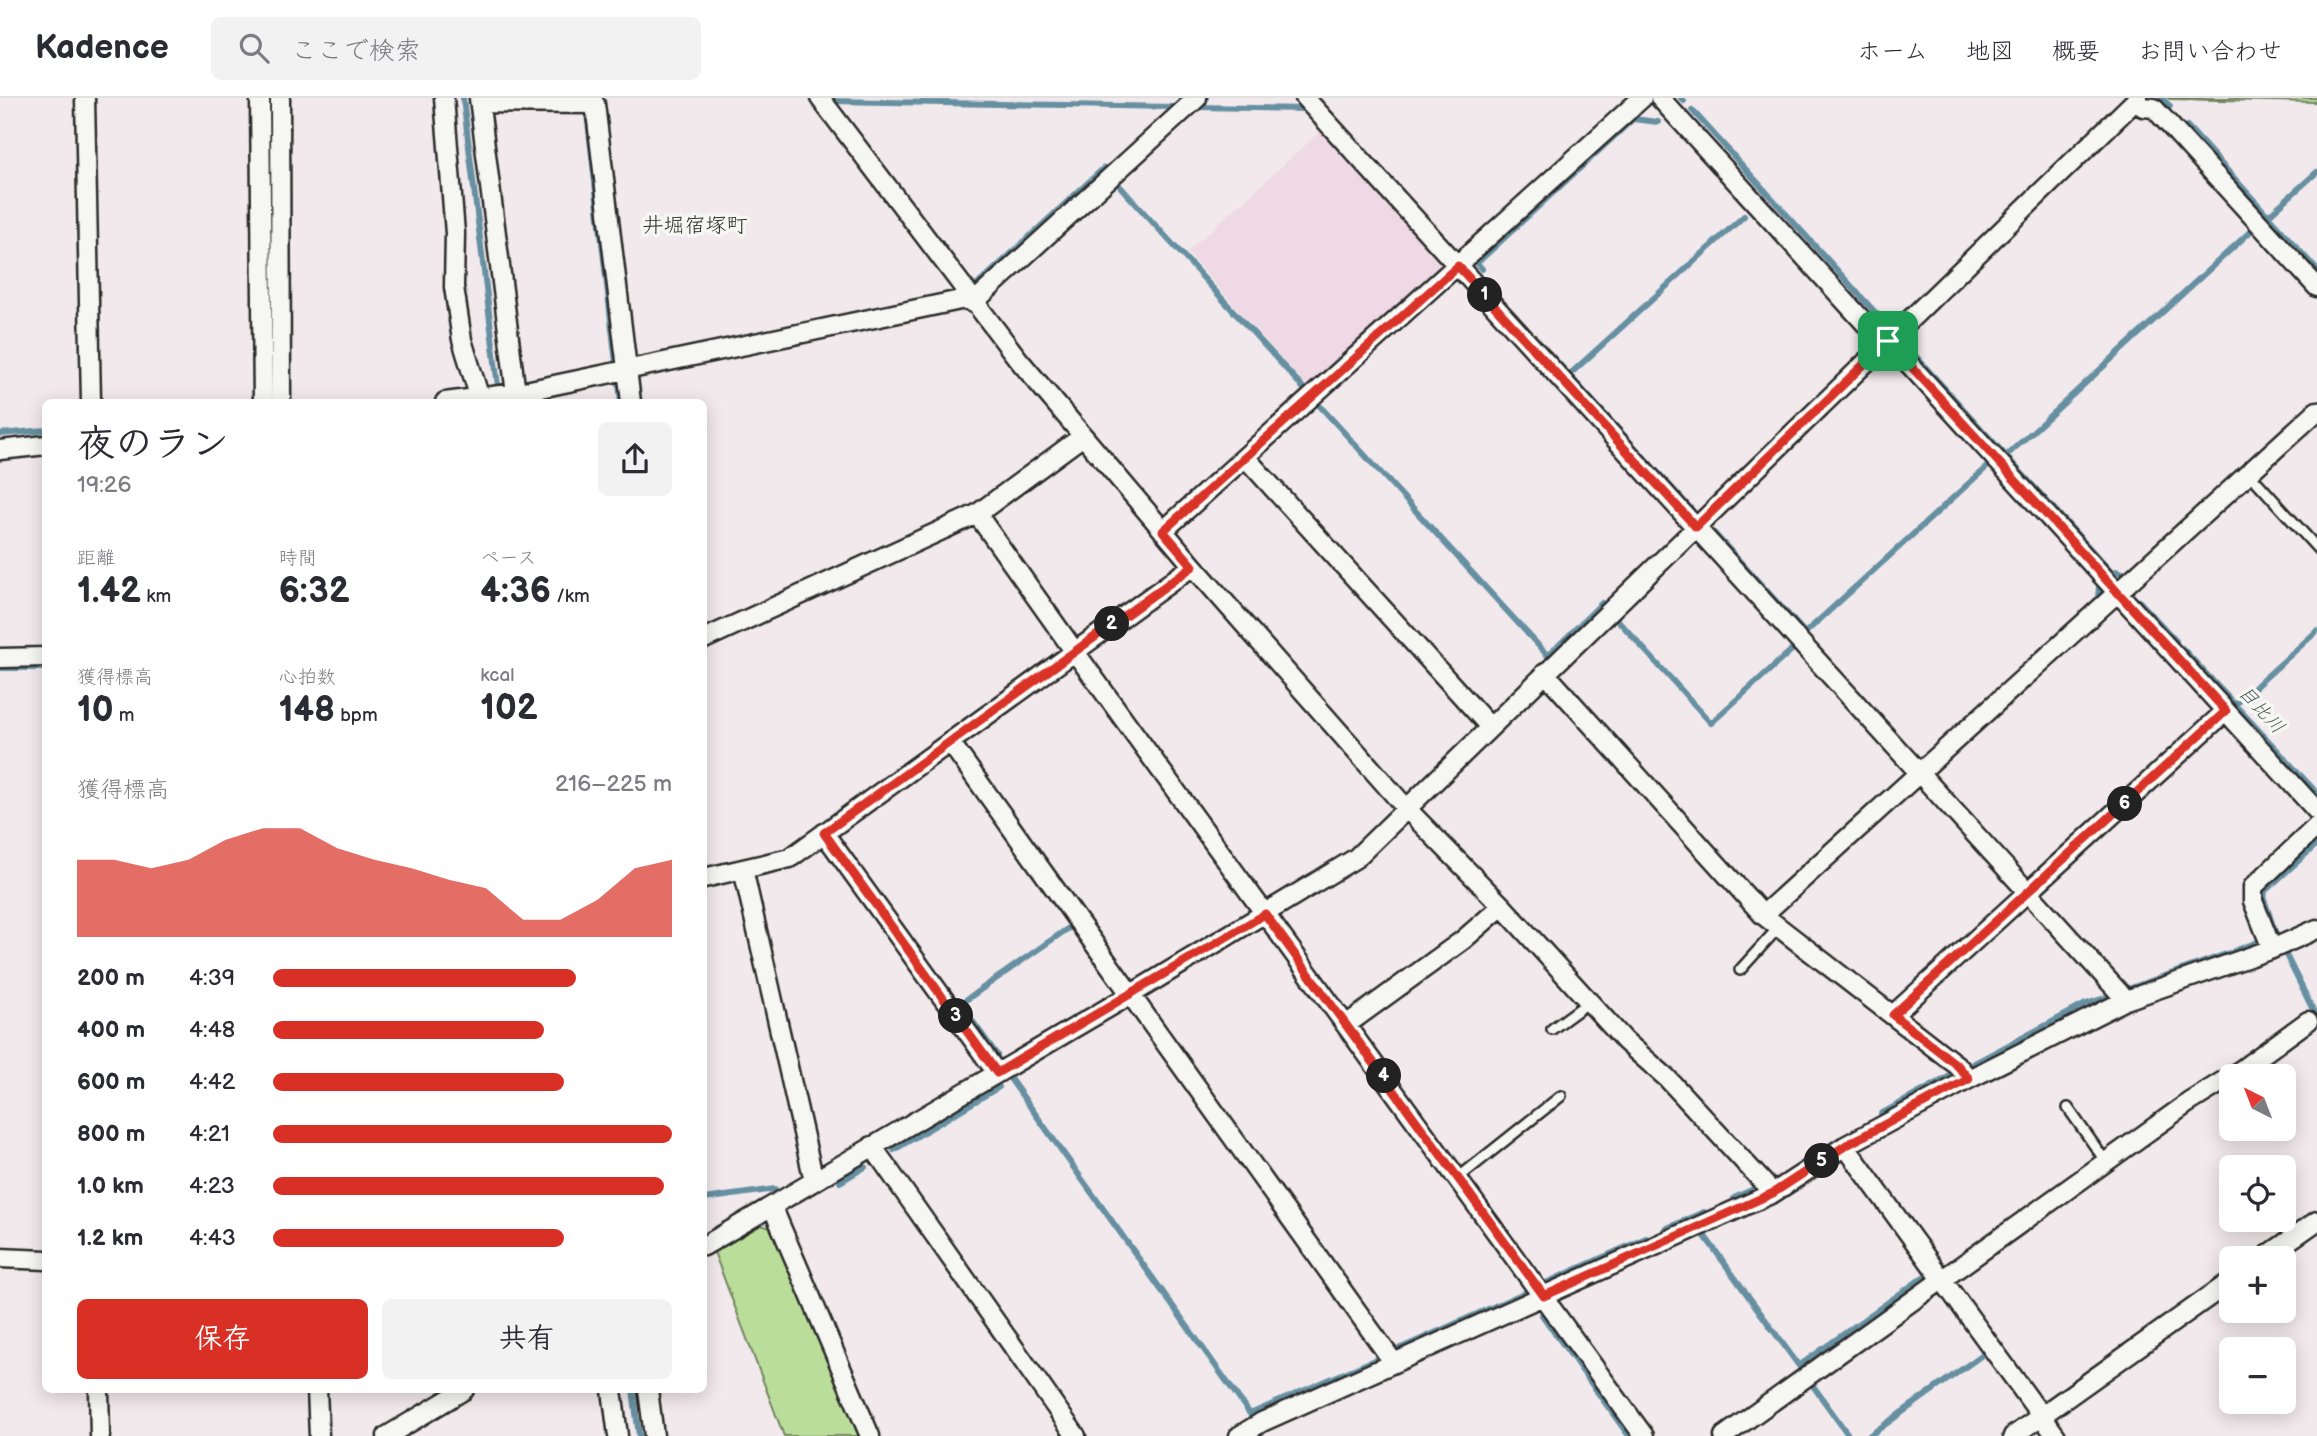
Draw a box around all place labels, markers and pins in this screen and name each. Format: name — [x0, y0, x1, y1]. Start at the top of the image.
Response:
pin: 1 — [1468, 278, 1502, 312]
pin — [1858, 311, 1918, 371]
pin: 2 — [1094, 606, 1130, 642]
pin: 6 — [2108, 786, 2142, 822]
pin: 3 — [939, 998, 974, 1034]
pin: 4 — [1366, 1058, 1402, 1094]
pin: 5 — [1804, 1144, 1840, 1178]

